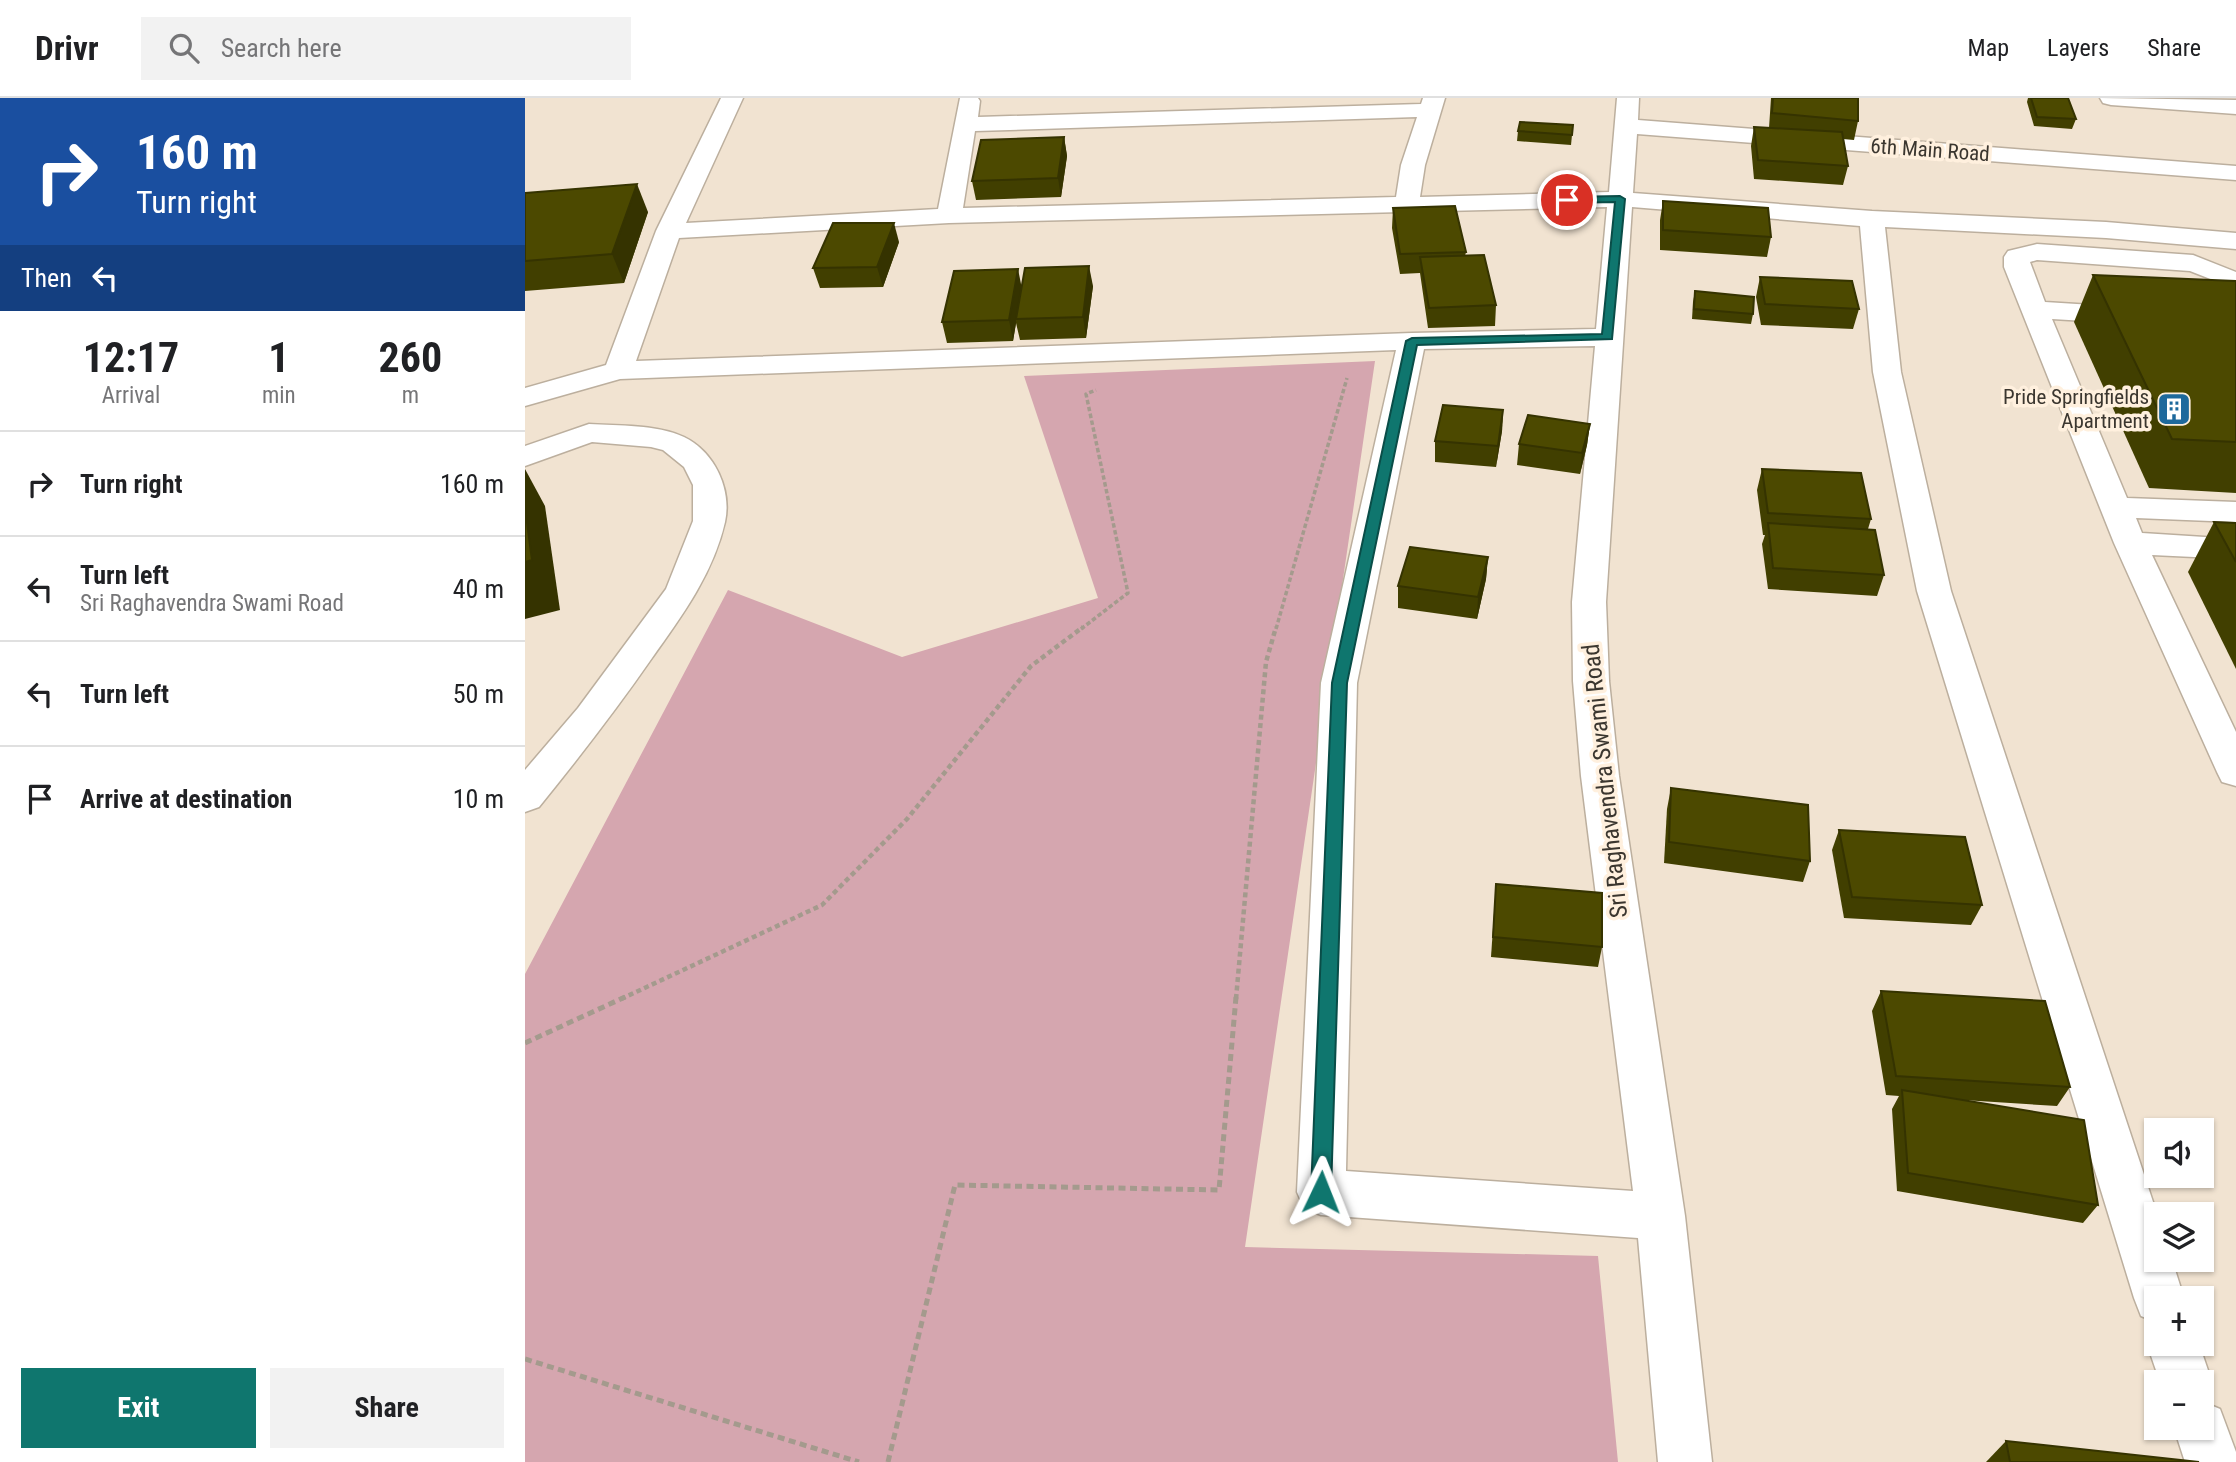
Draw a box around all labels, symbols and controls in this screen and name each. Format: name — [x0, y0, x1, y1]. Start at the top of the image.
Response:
search box — [141, 17, 631, 80]
text: Drivr — [35, 29, 99, 68]
icon: search — [165, 29, 203, 67]
text: Search here — [221, 33, 342, 63]
text: Map — [1968, 34, 2009, 62]
text: Layers — [2047, 34, 2109, 62]
text: Share — [2147, 34, 2201, 62]
text: 160 m — [136, 124, 258, 181]
icon: right — [21, 126, 112, 217]
street label: 6th Main Road — [1870, 134, 1990, 166]
pin — [1537, 170, 1597, 230]
icon: arrive — [1548, 181, 1586, 219]
text: Turn right — [136, 183, 257, 221]
icon: left — [86, 259, 124, 297]
text: Then — [21, 263, 72, 293]
text: 12:17 — [83, 333, 179, 382]
text: 1 — [268, 333, 289, 382]
text: 260 — [378, 333, 442, 382]
text: Arrival — [102, 382, 160, 409]
text: min — [262, 382, 296, 409]
text: m — [402, 382, 419, 409]
place label: Pride Springfields Apartment — [2003, 385, 2149, 433]
building icon: Pride Springfields Apartment — [2155, 390, 2193, 428]
icon: right — [21, 465, 59, 503]
text: Turn right — [80, 469, 182, 499]
text: 160 m — [440, 469, 504, 499]
text: Turn left — [80, 560, 169, 590]
icon: left — [21, 570, 59, 608]
text: 40 m — [453, 574, 504, 604]
text: Sri Raghavendra Swami Road — [80, 590, 344, 617]
street label: Sri Raghavendra Swami Road — [1577, 643, 1633, 919]
icon: left — [21, 675, 59, 713]
text: Turn left — [80, 679, 169, 709]
text: 50 m — [453, 679, 504, 709]
icon: arrive — [21, 780, 59, 818]
text: Arrive at destination — [80, 784, 292, 814]
text: 10 m — [453, 784, 504, 814]
map controls — [2144, 1118, 2214, 1440]
button: sound — [2144, 1118, 2214, 1188]
position arrow — [1284, 1155, 1358, 1229]
button: layers — [2144, 1202, 2214, 1272]
button: + — [2144, 1286, 2214, 1356]
button: Exit — [21, 1368, 256, 1448]
button: Share — [270, 1368, 504, 1448]
button: − — [2144, 1370, 2214, 1440]

